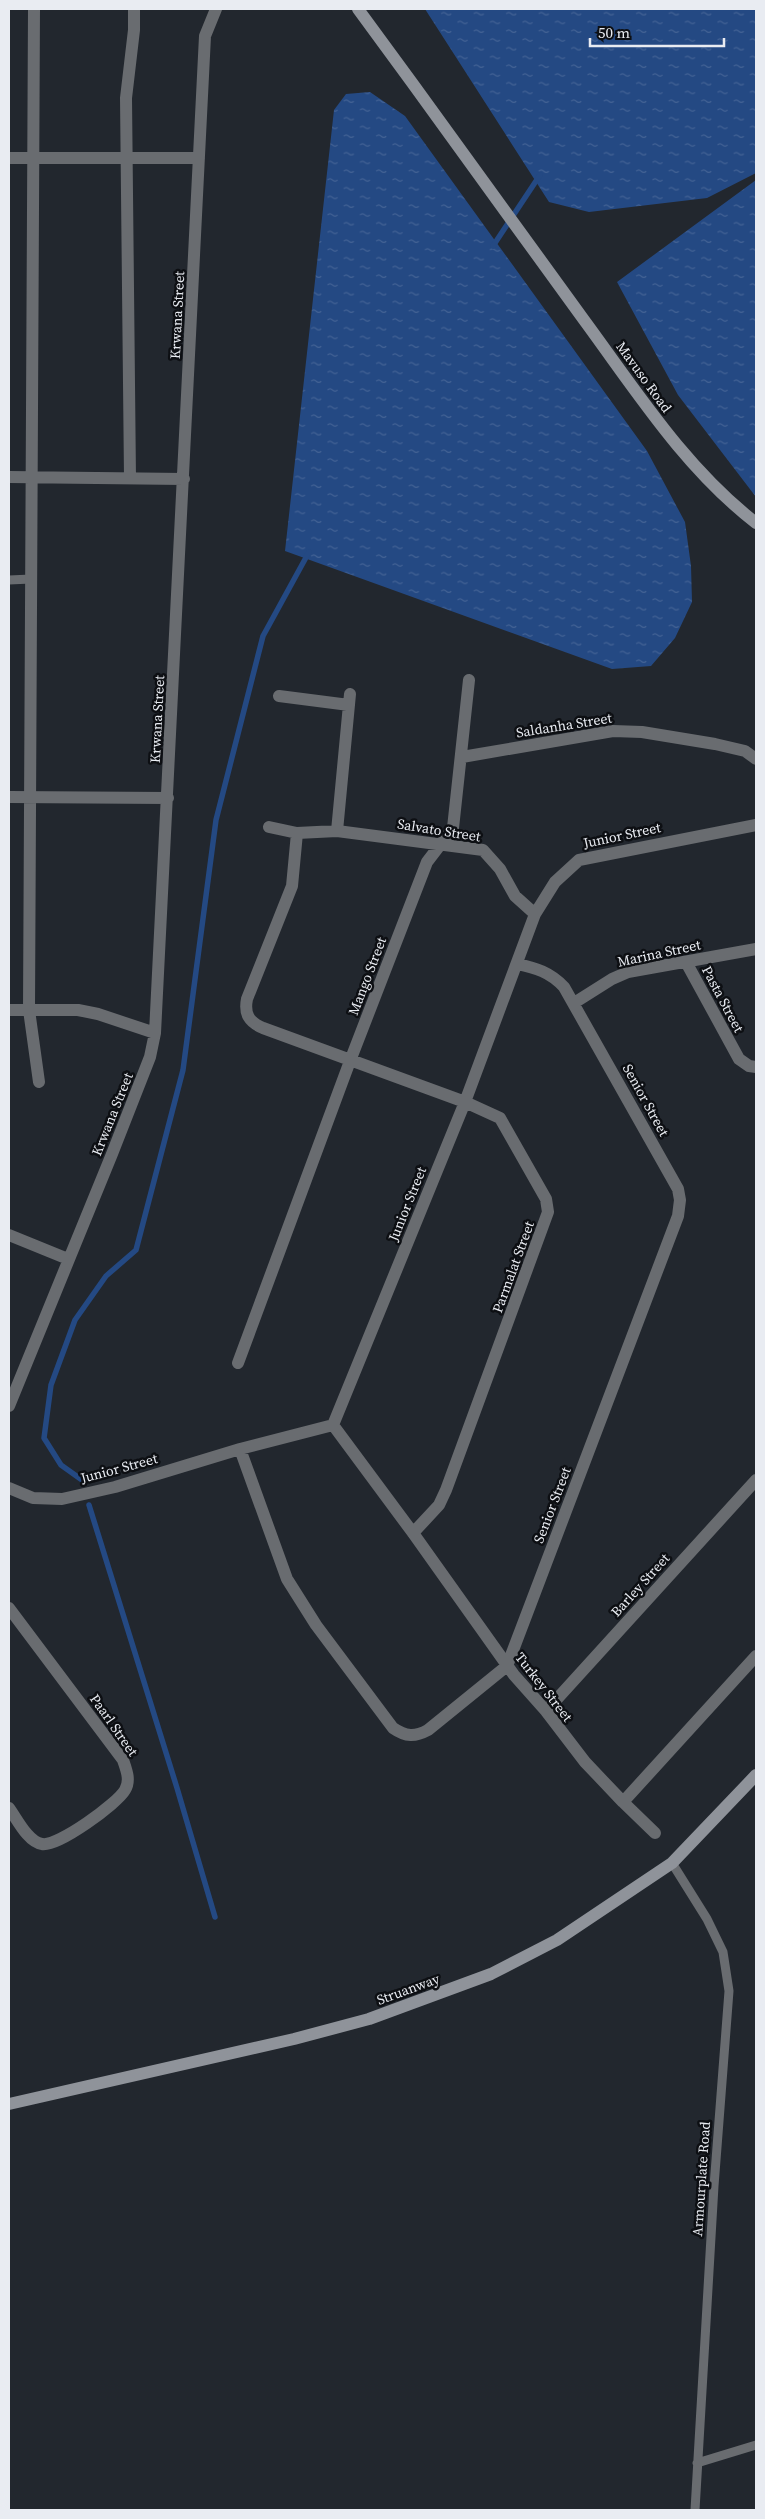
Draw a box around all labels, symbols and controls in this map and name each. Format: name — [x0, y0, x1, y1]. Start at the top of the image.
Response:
scale bar — [590, 15, 724, 47]
text: 50 m — [598, 22, 630, 43]
street label: Krwana Street — [165, 270, 189, 359]
street label: Mavuso Road — [611, 337, 677, 417]
street label: Krwana Street — [145, 674, 169, 763]
street label: Saldanha Street — [515, 707, 614, 742]
street label: Salvato Street — [396, 814, 482, 847]
street label: Junior Street — [580, 817, 663, 853]
street label: Mango Street — [343, 934, 391, 1018]
street label: Marina Street — [616, 934, 703, 972]
street label: Pasta Street — [697, 962, 749, 1036]
street label: Senior Street — [618, 1060, 674, 1140]
street label: Krwana Street — [86, 1069, 138, 1159]
street label: Junior Street — [383, 1163, 431, 1245]
street label: Parmalat Street — [487, 1218, 539, 1316]
street label: Junior Street — [77, 1448, 160, 1488]
street label: Senior Street — [528, 1464, 576, 1546]
street label: Barley Street — [606, 1548, 674, 1621]
street label: Turkey Street — [511, 1648, 578, 1726]
street label: Paarl Street — [85, 1690, 143, 1761]
street label: Struanway — [374, 1968, 443, 2010]
street label: Armourplate Road — [687, 2121, 715, 2237]

